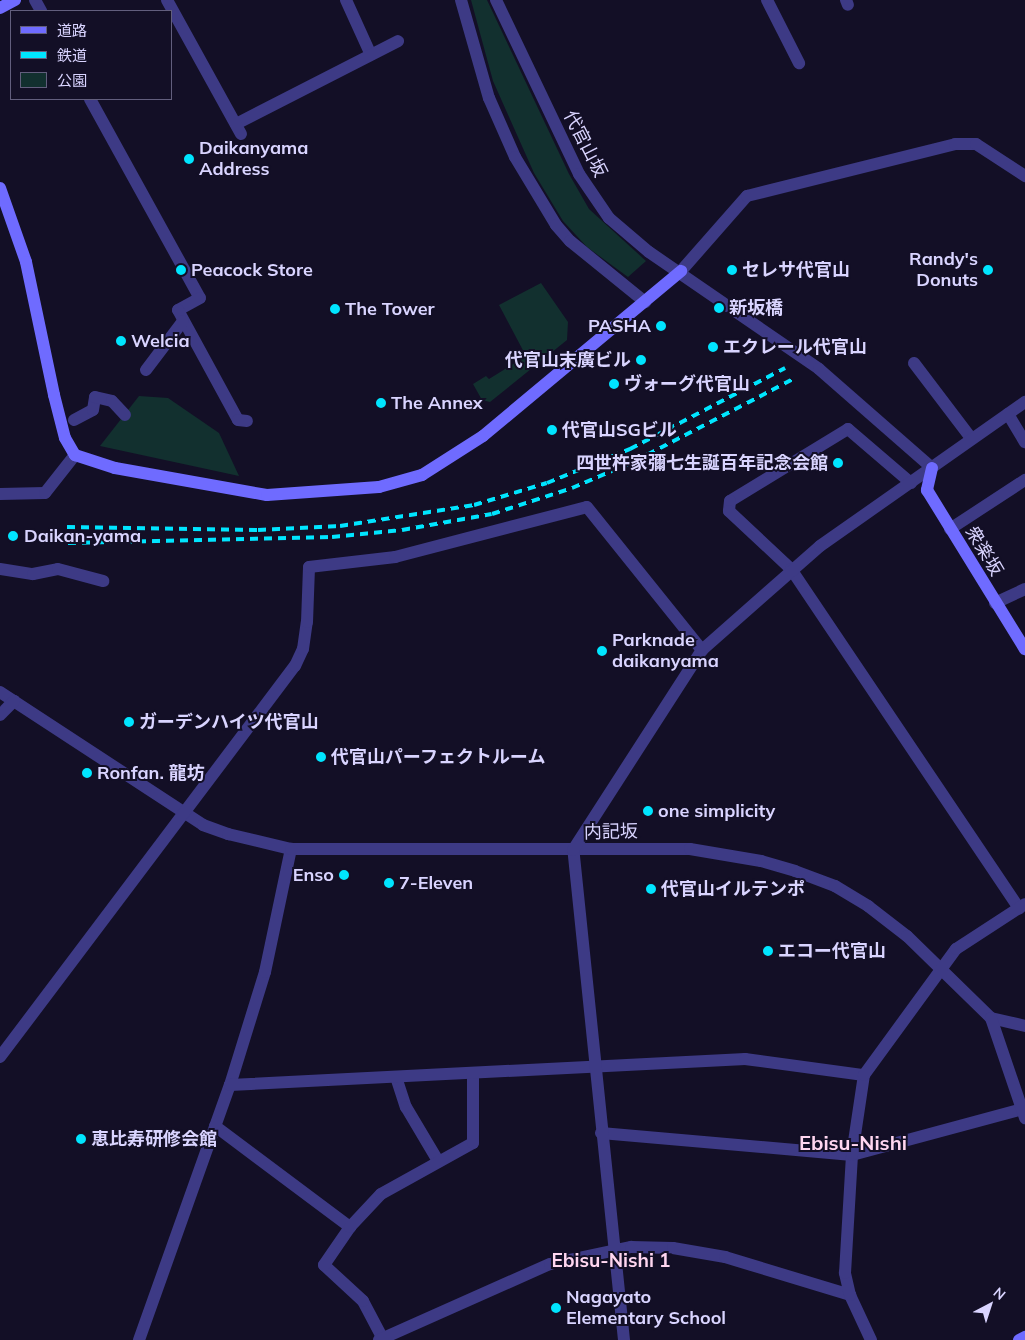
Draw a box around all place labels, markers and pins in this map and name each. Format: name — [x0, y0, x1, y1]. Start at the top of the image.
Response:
place label: Daikanyama Address — [199, 138, 308, 180]
marker: Daikanyama Address — [183, 153, 195, 165]
place label: Randy's Donuts — [909, 249, 978, 292]
place label: Peacock Store — [191, 259, 313, 281]
place label: セレサ代官山 — [742, 259, 850, 281]
marker: Peacock Store — [175, 264, 187, 276]
marker: セレサ代官山 — [726, 264, 738, 276]
marker: Randy's Donuts — [982, 264, 994, 276]
place label: 新坂橋 — [729, 297, 783, 319]
place label: The Tower — [345, 298, 435, 320]
marker: 新坂橋 — [713, 302, 725, 314]
marker: The Tower — [329, 303, 341, 315]
place label: PASHA — [588, 315, 651, 337]
marker: PASHA — [655, 320, 667, 332]
place label: Welcia — [131, 330, 190, 352]
marker: Welcia — [115, 335, 127, 347]
place label: エクレール代官山 — [723, 336, 867, 358]
marker: エクレール代官山 — [707, 341, 719, 353]
place label: 代官山末廣ビル — [505, 349, 631, 371]
marker: 代官山末廣ビル — [635, 354, 647, 366]
place label: ヴォーグ代官山 — [624, 373, 750, 395]
marker: ヴォーグ代官山 — [608, 378, 620, 390]
place label: The Annex — [391, 392, 483, 414]
marker: The Annex — [375, 397, 387, 409]
place label: 代官山SGビル — [562, 419, 677, 441]
marker: 代官山SGビル — [546, 424, 558, 436]
place label: 四世杵家彌七生誕百年記念会館 — [576, 452, 828, 474]
marker: 四世杵家彌七生誕百年記念会館 — [832, 457, 844, 469]
place label: Daikan-yama — [24, 525, 141, 547]
marker: Daikan-yama — [6, 529, 20, 543]
place label: Parknade daikanyama — [612, 630, 719, 672]
marker: Parknade daikanyama — [596, 645, 608, 657]
place label: ガーデンハイツ代官山 — [139, 711, 319, 733]
marker: ガーデンハイツ代官山 — [123, 716, 135, 728]
place label: 代官山パーフェクトルーム — [331, 746, 547, 768]
marker: 代官山パーフェクトルーム — [315, 751, 327, 763]
place label: Ronfan. 龍坊 — [97, 762, 205, 784]
marker: Ronfan. 龍坊 — [81, 767, 93, 779]
place label: one simplicity — [658, 800, 775, 822]
marker: one simplicity — [642, 805, 654, 817]
place label: Enso — [293, 864, 334, 886]
marker: Enso — [338, 869, 350, 881]
place label: 7-Eleven — [399, 872, 473, 894]
marker: 7-Eleven — [383, 877, 395, 889]
place label: 代官山イルテンポ — [661, 878, 805, 900]
marker: 代官山イルテンポ — [645, 883, 657, 895]
place label: エコー代官山 — [778, 940, 886, 962]
marker: エコー代官山 — [762, 945, 774, 957]
place label: 恵比寿研修会館 — [91, 1128, 217, 1150]
marker: 恵比寿研修会館 — [75, 1133, 87, 1145]
place label: Nagayato Elementary School — [566, 1287, 726, 1330]
marker: Nagayato Elementary School — [550, 1302, 562, 1314]

